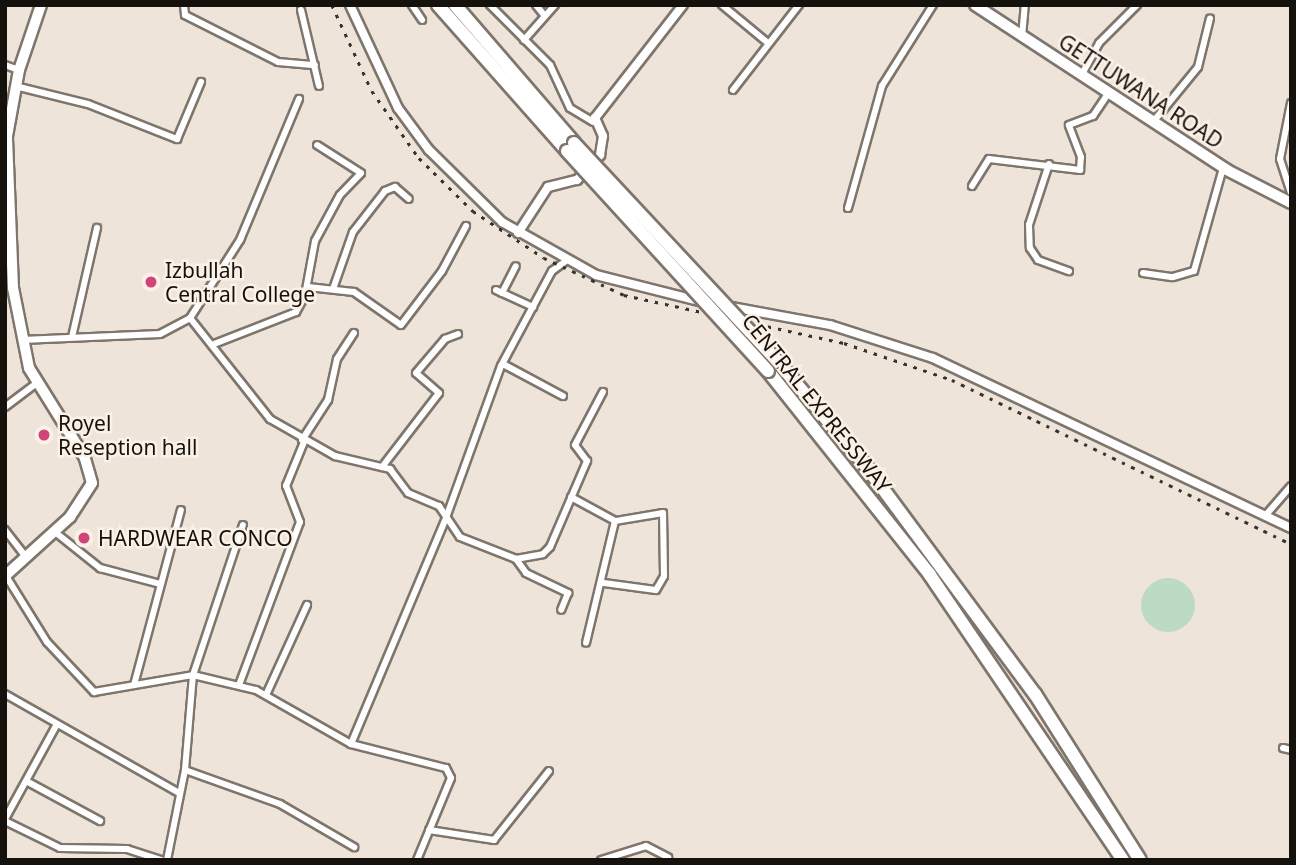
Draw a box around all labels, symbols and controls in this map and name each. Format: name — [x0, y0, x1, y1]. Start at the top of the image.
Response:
street label: GETTUWANA ROAD — [1054, 28, 1228, 154]
place label: Izbullah Central College — [165, 257, 315, 307]
marker: Izbullah Central College — [143, 274, 159, 290]
street label: CENTRAL EXPRESSWAY — [737, 309, 897, 497]
place label: Royel Reseption hall — [58, 410, 197, 460]
marker: Royel Reseption hall — [36, 427, 52, 443]
place label: HARDWEAR CONCO — [98, 525, 293, 551]
marker: HARDWEAR CONCO — [76, 530, 92, 546]

